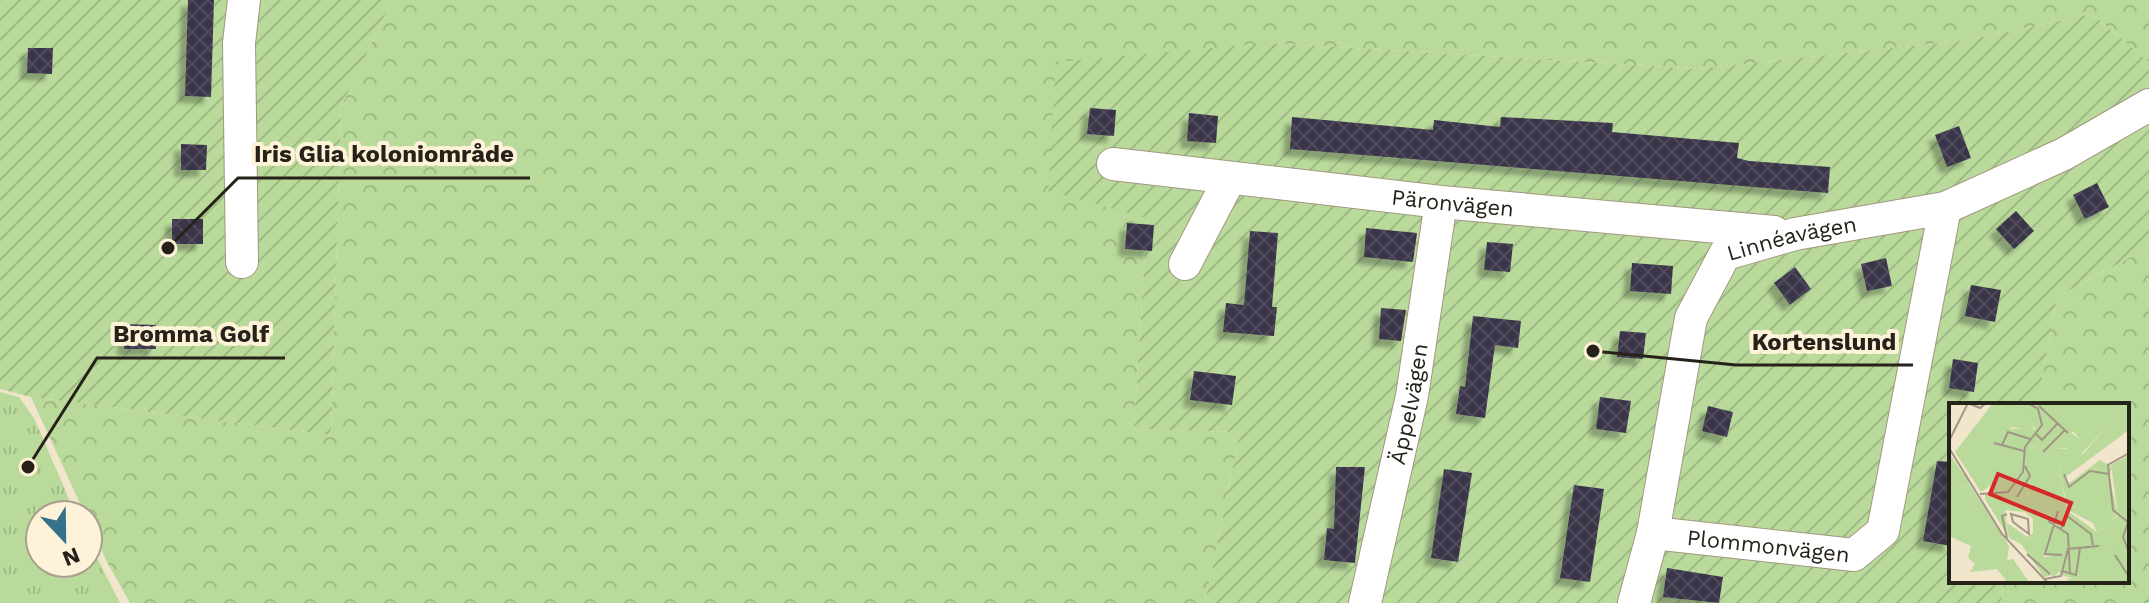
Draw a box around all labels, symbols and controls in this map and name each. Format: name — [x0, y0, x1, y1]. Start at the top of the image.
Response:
callout: Iris Glia koloniområde — [238, 130, 530, 178]
text: Iris Glia koloniområde — [254, 140, 514, 168]
street label: Päronvägen — [1390, 184, 1515, 221]
street label: Linnéavägen — [1724, 211, 1858, 265]
callout: Bromma Golf — [97, 310, 285, 358]
callout: Kortenslund — [1736, 317, 1913, 365]
text: Bromma Golf — [113, 320, 269, 348]
text: Kortenslund — [1752, 328, 1896, 356]
street label: Äppelvägen — [1384, 342, 1432, 467]
inset map — [1949, 403, 2129, 583]
north arrow — [24, 499, 104, 579]
street label: Plommonvägen — [1686, 524, 1851, 567]
text: N — [59, 542, 84, 572]

